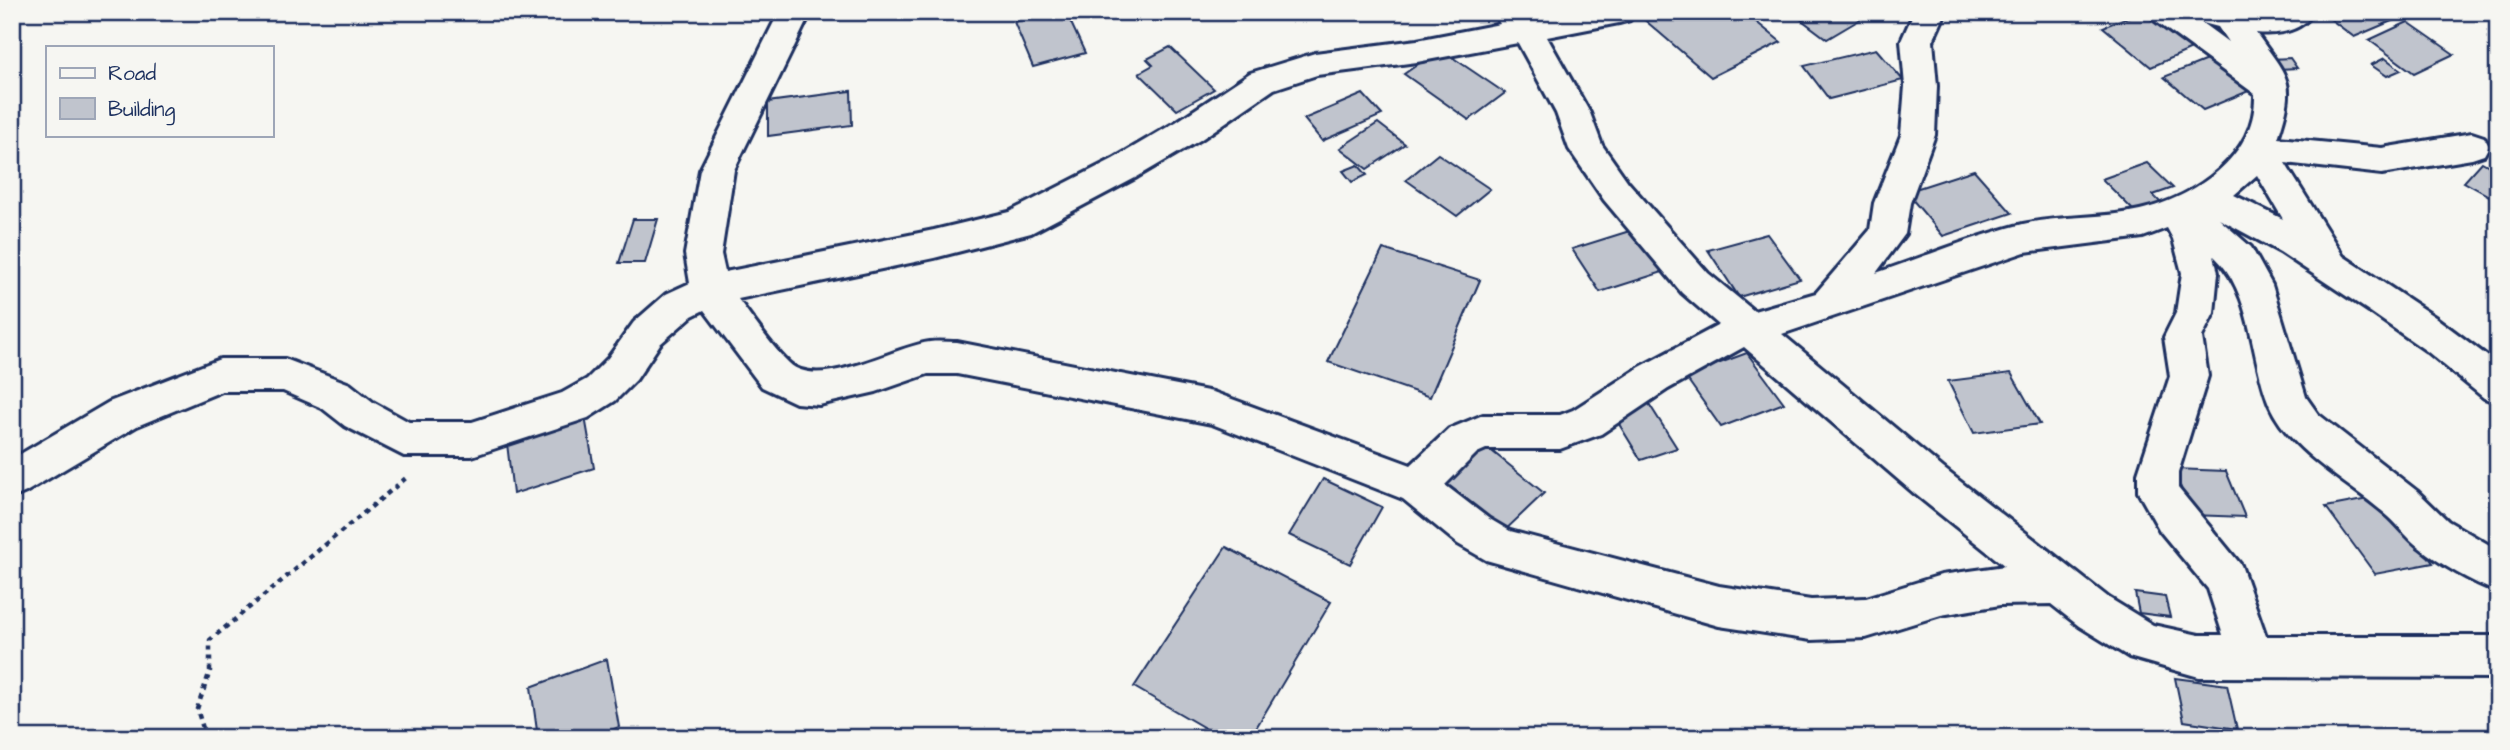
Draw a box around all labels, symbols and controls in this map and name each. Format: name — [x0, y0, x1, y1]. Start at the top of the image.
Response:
legend — [46, 46, 273, 136]
text: Road — [108, 59, 156, 88]
text: Building — [108, 95, 176, 126]

